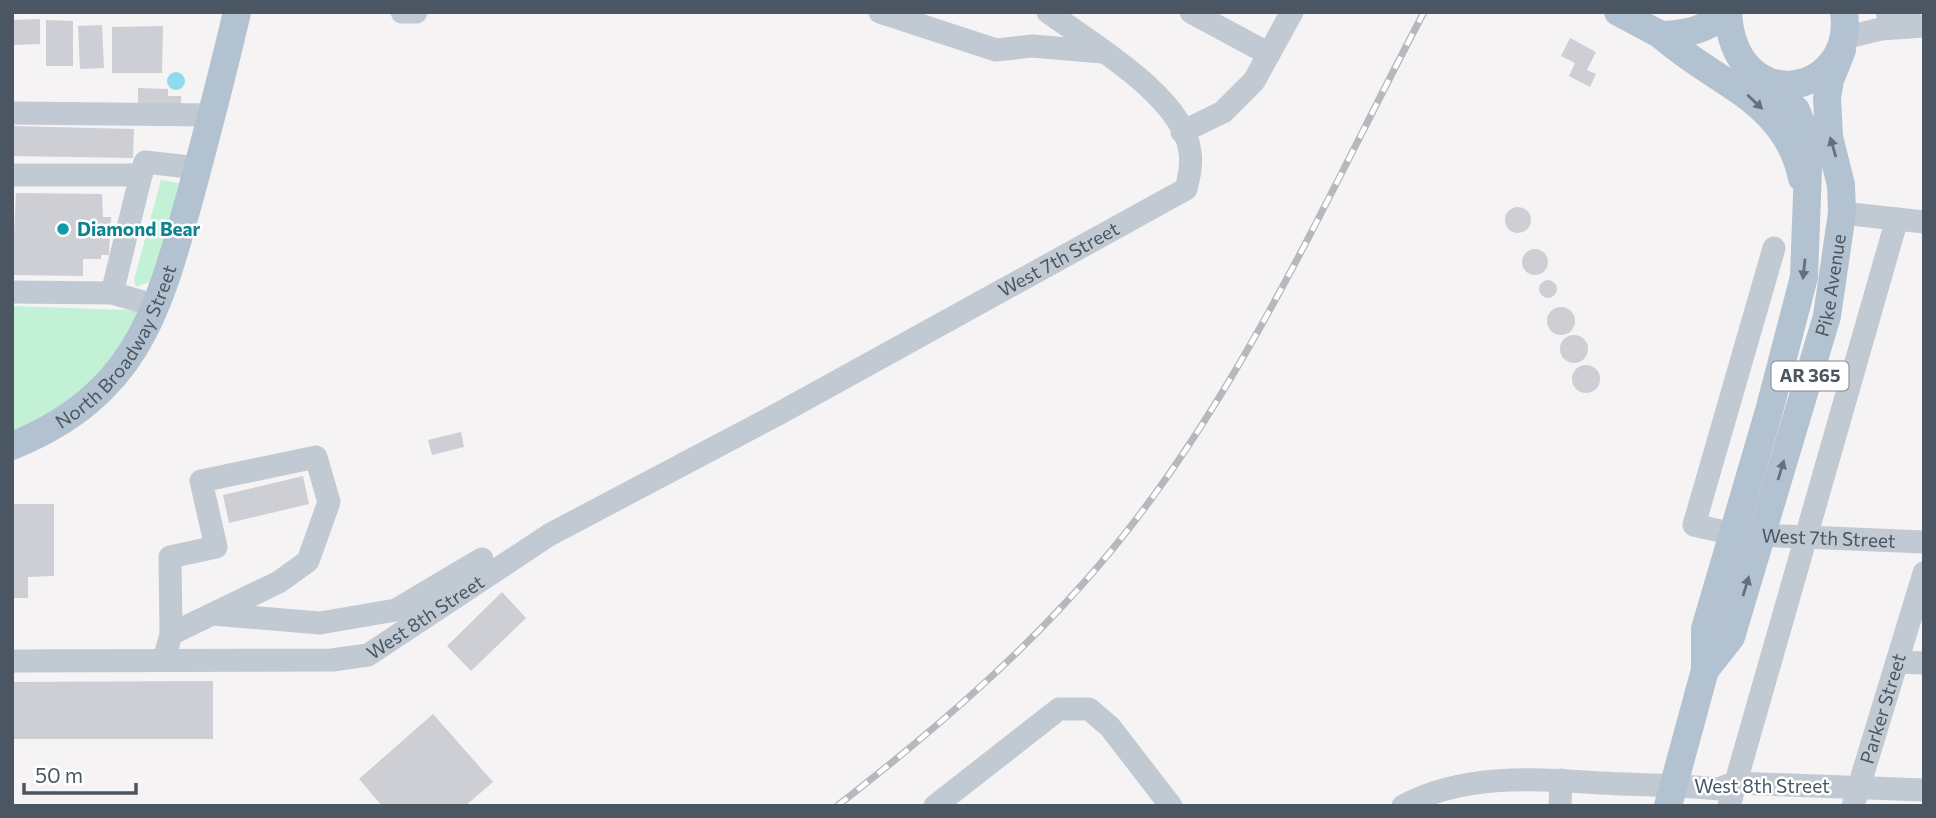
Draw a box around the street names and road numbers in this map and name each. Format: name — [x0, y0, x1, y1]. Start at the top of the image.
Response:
street label: West 7th Street — [994, 216, 1123, 301]
street label: Pike Avenue — [1810, 232, 1850, 339]
street label: North Broadway Street — [51, 262, 181, 433]
road number: AR 365 — [1772, 362, 1848, 390]
street label: West 7th Street — [1761, 523, 1896, 552]
street label: West 8th Street — [362, 569, 488, 664]
street label: Parker Street — [1855, 650, 1910, 766]
street label: West 8th Street — [1694, 774, 1830, 797]

